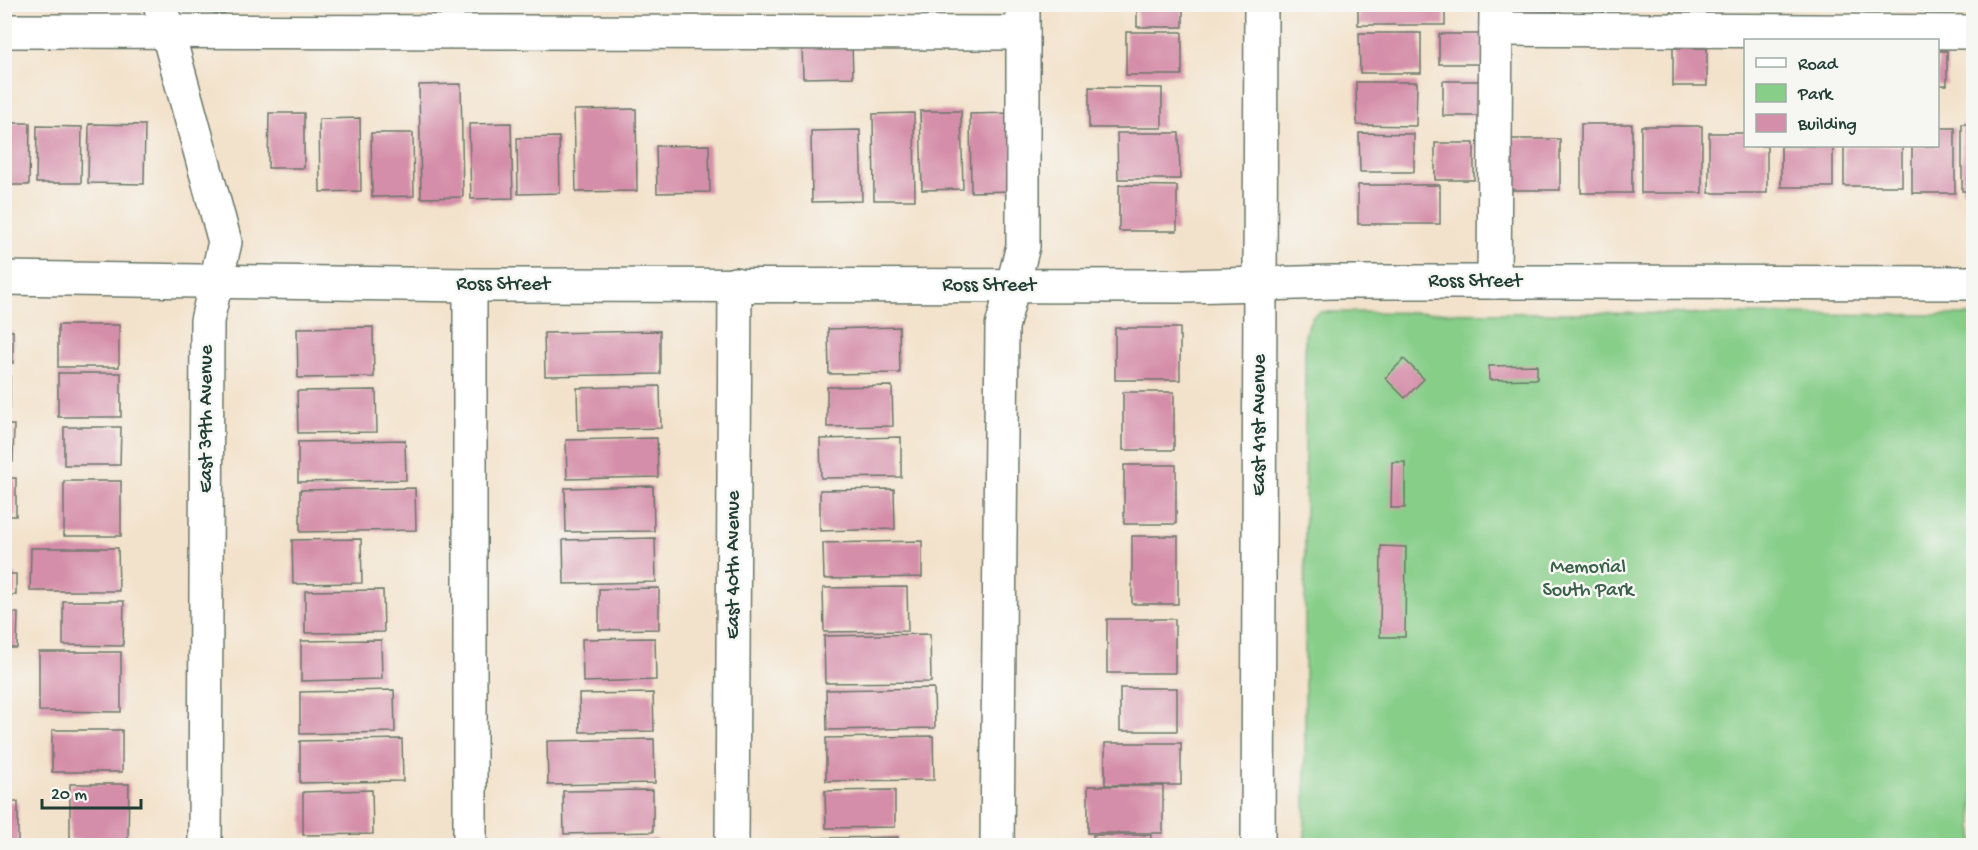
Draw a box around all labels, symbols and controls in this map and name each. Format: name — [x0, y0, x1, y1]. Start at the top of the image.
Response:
legend — [1744, 39, 1939, 147]
text: Road — [1798, 55, 1839, 76]
text: Park — [1797, 85, 1834, 106]
text: Building — [1797, 115, 1857, 136]
street label: Ross Street — [1428, 271, 1524, 294]
street label: Ross Street — [456, 274, 552, 297]
street label: Ross Street — [942, 275, 1038, 298]
street label: East 39th Avenue — [196, 344, 219, 493]
street label: East 41st Avenue — [1249, 353, 1272, 496]
street label: East 40th Avenue — [723, 490, 746, 639]
park label: Memorial South Park — [1543, 557, 1635, 603]
scale bar — [42, 772, 141, 810]
text: 20 m — [51, 785, 87, 806]

